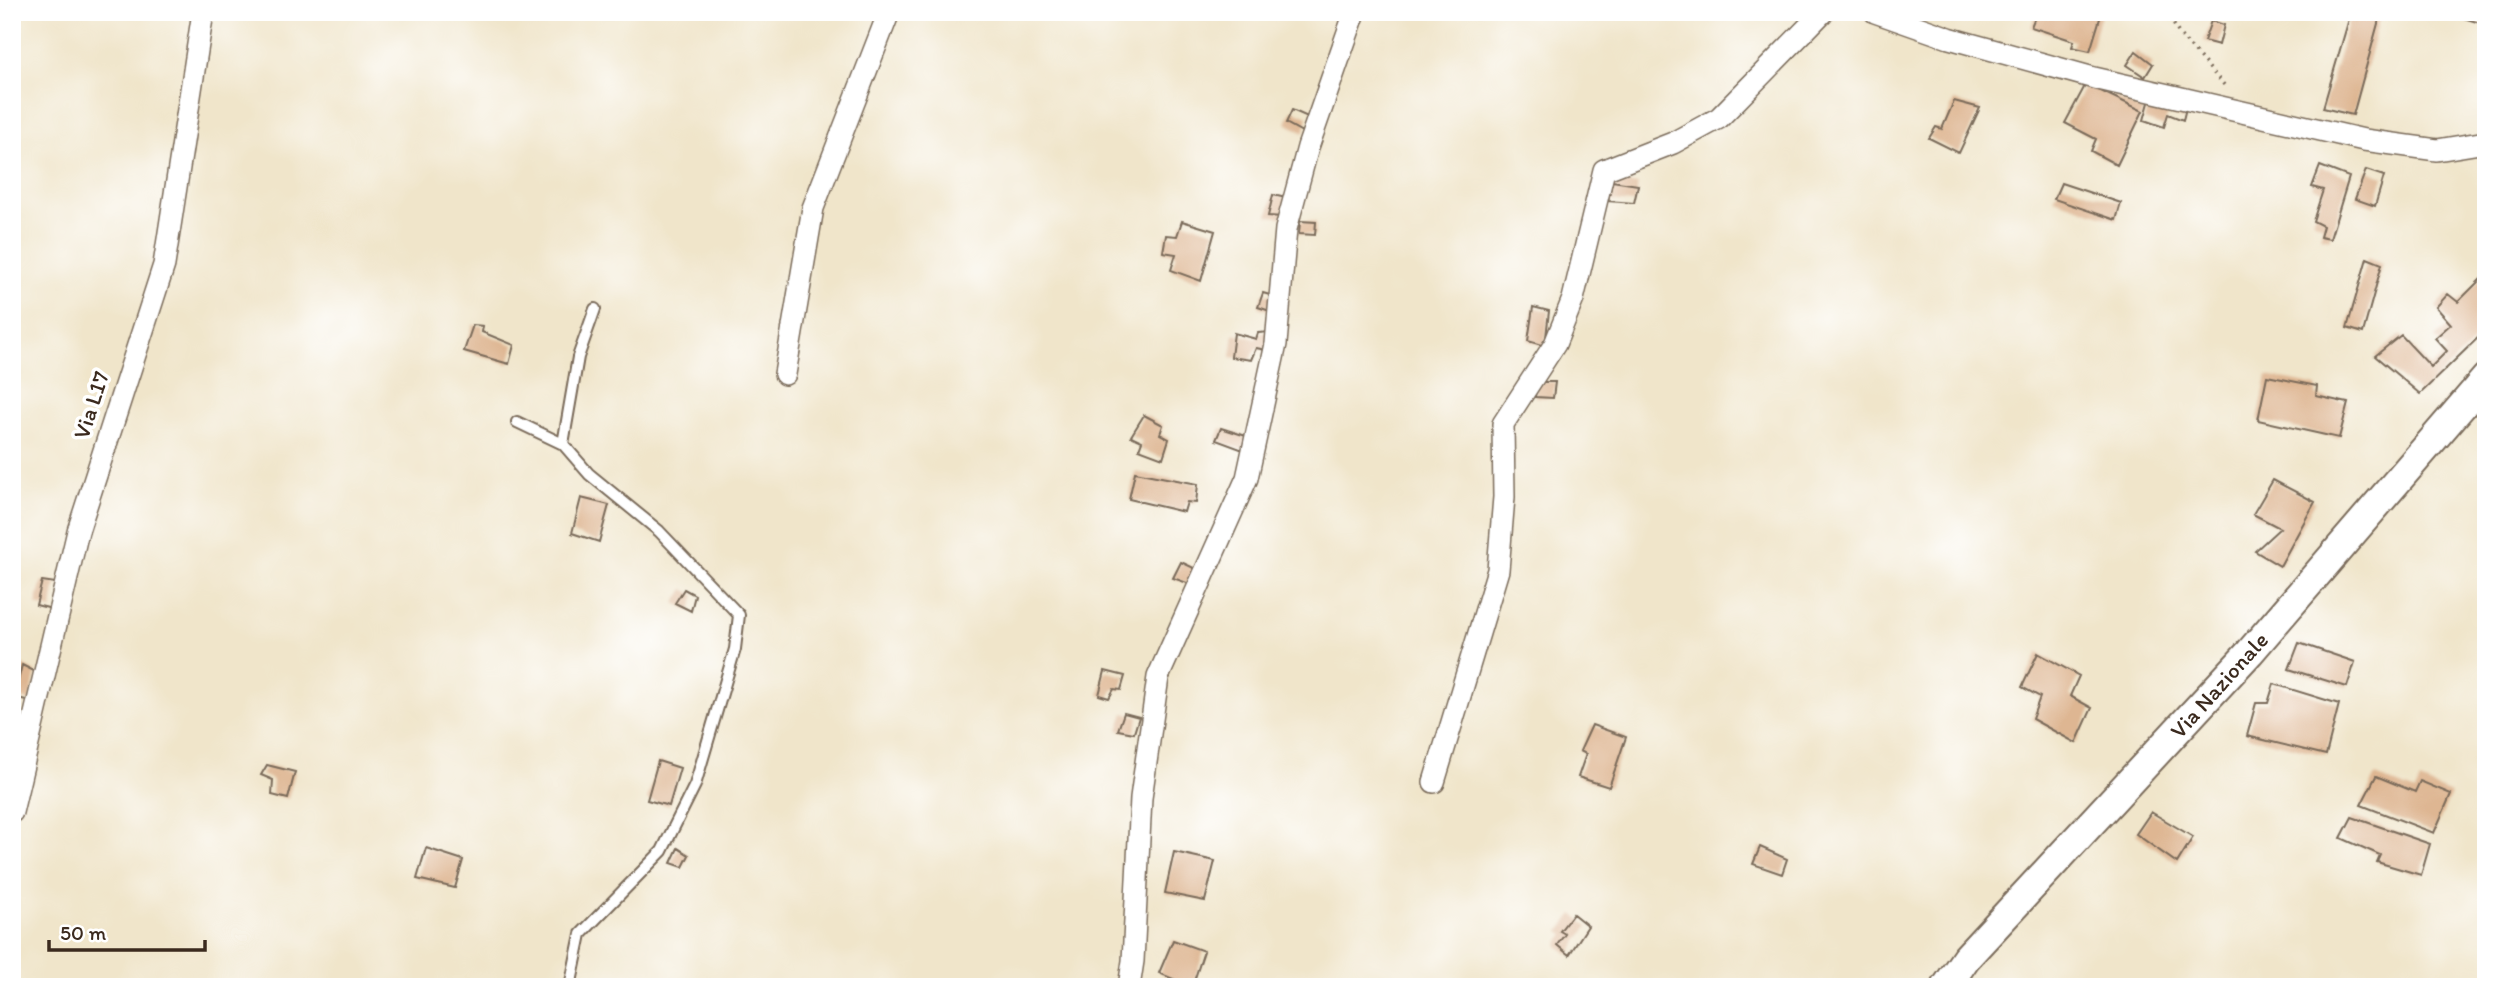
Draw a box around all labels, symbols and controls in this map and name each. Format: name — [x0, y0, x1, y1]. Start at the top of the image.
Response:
street label: Via L17 — [67, 368, 115, 442]
street label: Via Nazionale — [2164, 626, 2274, 744]
scale bar — [49, 908, 205, 952]
text: 50 m — [60, 920, 107, 945]

